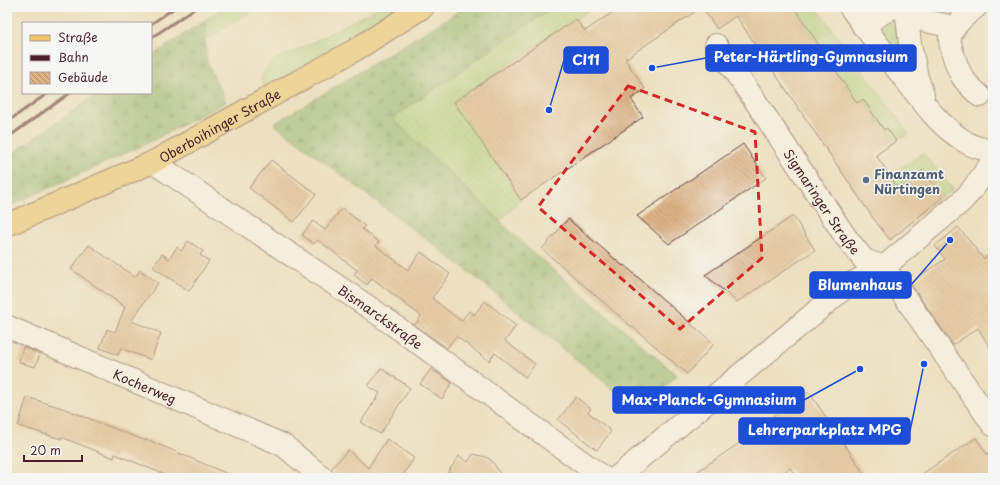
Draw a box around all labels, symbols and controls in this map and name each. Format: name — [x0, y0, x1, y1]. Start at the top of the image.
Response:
legend — [22, 22, 152, 94]
text: Straße — [58, 28, 98, 46]
callout: Peter-Härtling-Gymnasium — [706, 45, 916, 71]
text: Peter-Härtling-Gymnasium — [714, 46, 908, 67]
callout: CI11 — [564, 47, 608, 73]
text: Bahn — [58, 48, 89, 66]
text: CI11 — [572, 49, 600, 70]
text: Gebäude — [58, 68, 108, 86]
street label: Oberboihinger Straße — [155, 84, 284, 166]
street label: Sigmaringer Straße — [780, 145, 865, 258]
place label: Finanzamt Nürtingen — [874, 164, 944, 198]
marker: Finanzamt Nürtingen — [861, 175, 871, 185]
callout: Blumenhaus — [810, 272, 911, 298]
text: Blumenhaus — [818, 274, 903, 295]
street label: Bismarckstraße — [334, 280, 427, 353]
street label: Kocherweg — [110, 364, 180, 408]
callout: Max-Planck-Gymnasium — [613, 387, 804, 413]
text: Max-Planck-Gymnasium — [621, 389, 797, 410]
callout: Lehrerparkplatz MPG — [739, 418, 910, 444]
text: Lehrerparkplatz MPG — [748, 419, 902, 440]
scale bar — [24, 437, 82, 463]
text: 20 m — [30, 441, 61, 459]

